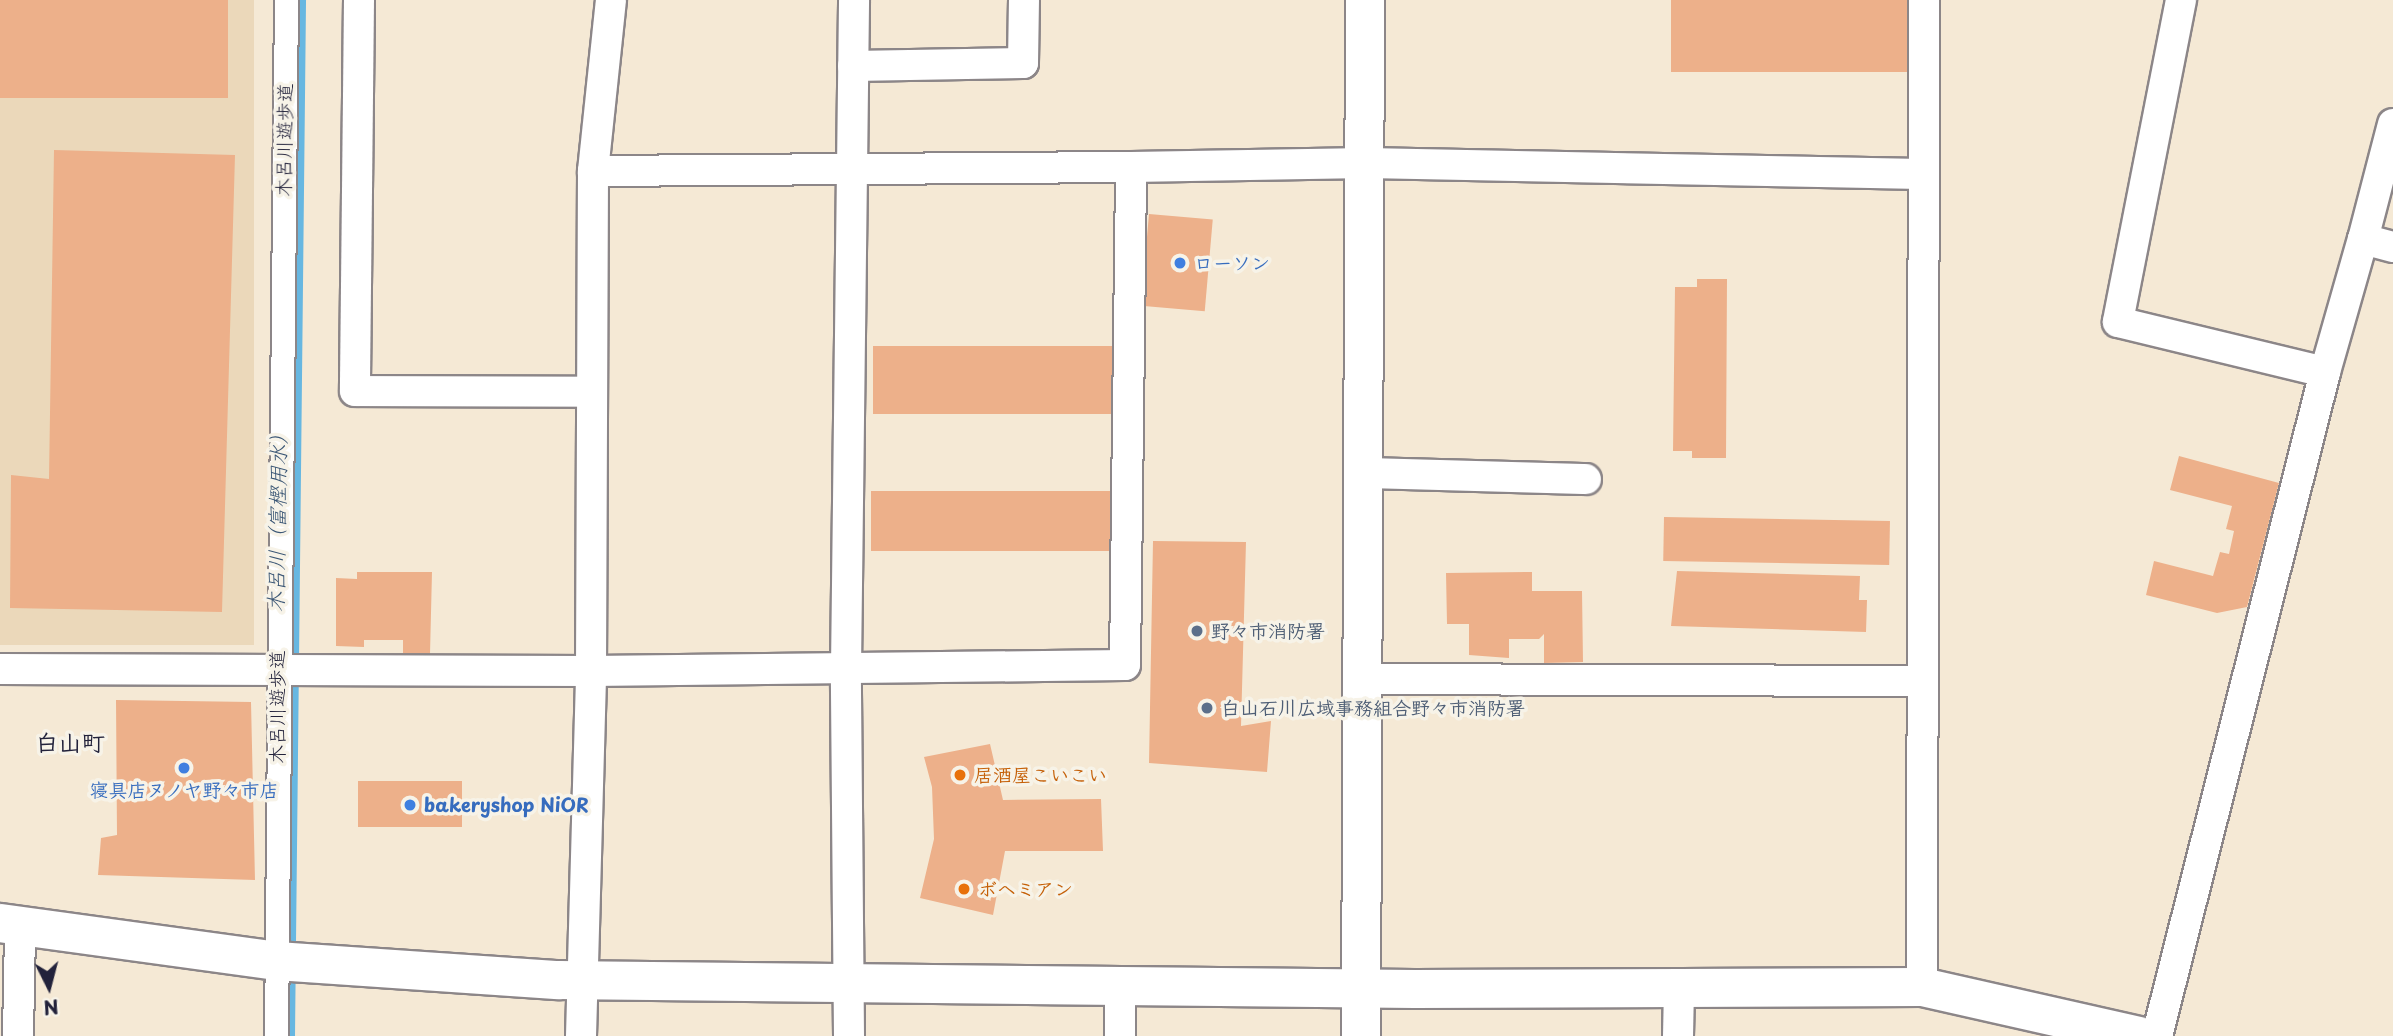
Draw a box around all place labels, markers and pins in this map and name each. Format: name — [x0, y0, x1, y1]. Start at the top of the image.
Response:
place label: ローソン — [1194, 252, 1270, 274]
marker: ローソン — [1172, 255, 1188, 271]
place label: 野々市消防署 — [1211, 620, 1325, 642]
marker: 野々市消防署 — [1189, 623, 1205, 639]
place label: 白山石川広域事務組合野々市消防署 — [1221, 697, 1525, 719]
marker: 白山石川広域事務組合野々市消防署 — [1199, 700, 1215, 716]
marker: 寝具店ヌノヤ野々市店 — [176, 760, 192, 776]
place label: 居酒屋こいこい — [974, 764, 1107, 786]
marker: 居酒屋こいこい — [952, 767, 968, 783]
place label: 寝具店ヌノヤ野々市店 — [89, 779, 279, 801]
place label: bakeryshop NiOR — [424, 794, 589, 816]
marker: bakeryshop NiOR — [402, 797, 418, 813]
place label: ボヘミアン — [978, 878, 1073, 900]
marker: ボヘミアン — [956, 881, 972, 897]

